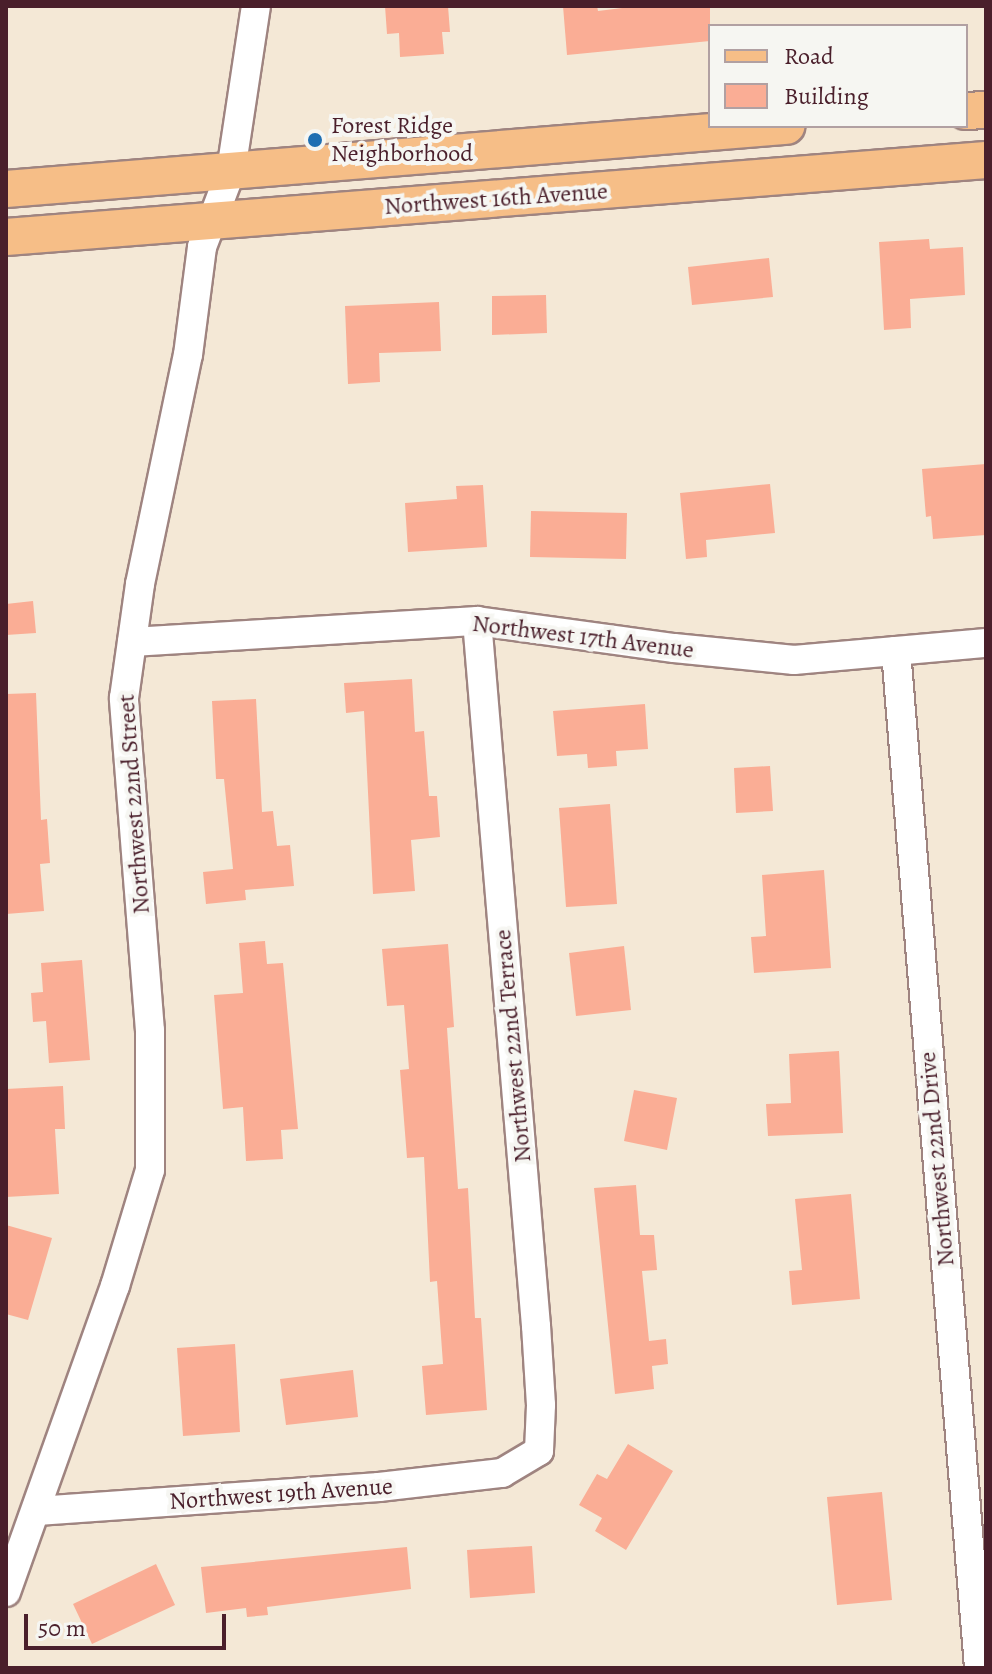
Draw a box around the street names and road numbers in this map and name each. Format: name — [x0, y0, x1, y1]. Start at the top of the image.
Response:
street label: Northwest 16th Avenue — [383, 177, 609, 221]
street label: Northwest 17th Avenue — [471, 609, 695, 665]
street label: Northwest 22nd Street — [112, 693, 156, 915]
street label: Northwest 22nd Terrace — [488, 928, 538, 1164]
street label: Northwest 22nd Drive — [913, 1051, 961, 1267]
street label: Northwest 19th Avenue — [168, 1472, 394, 1516]

